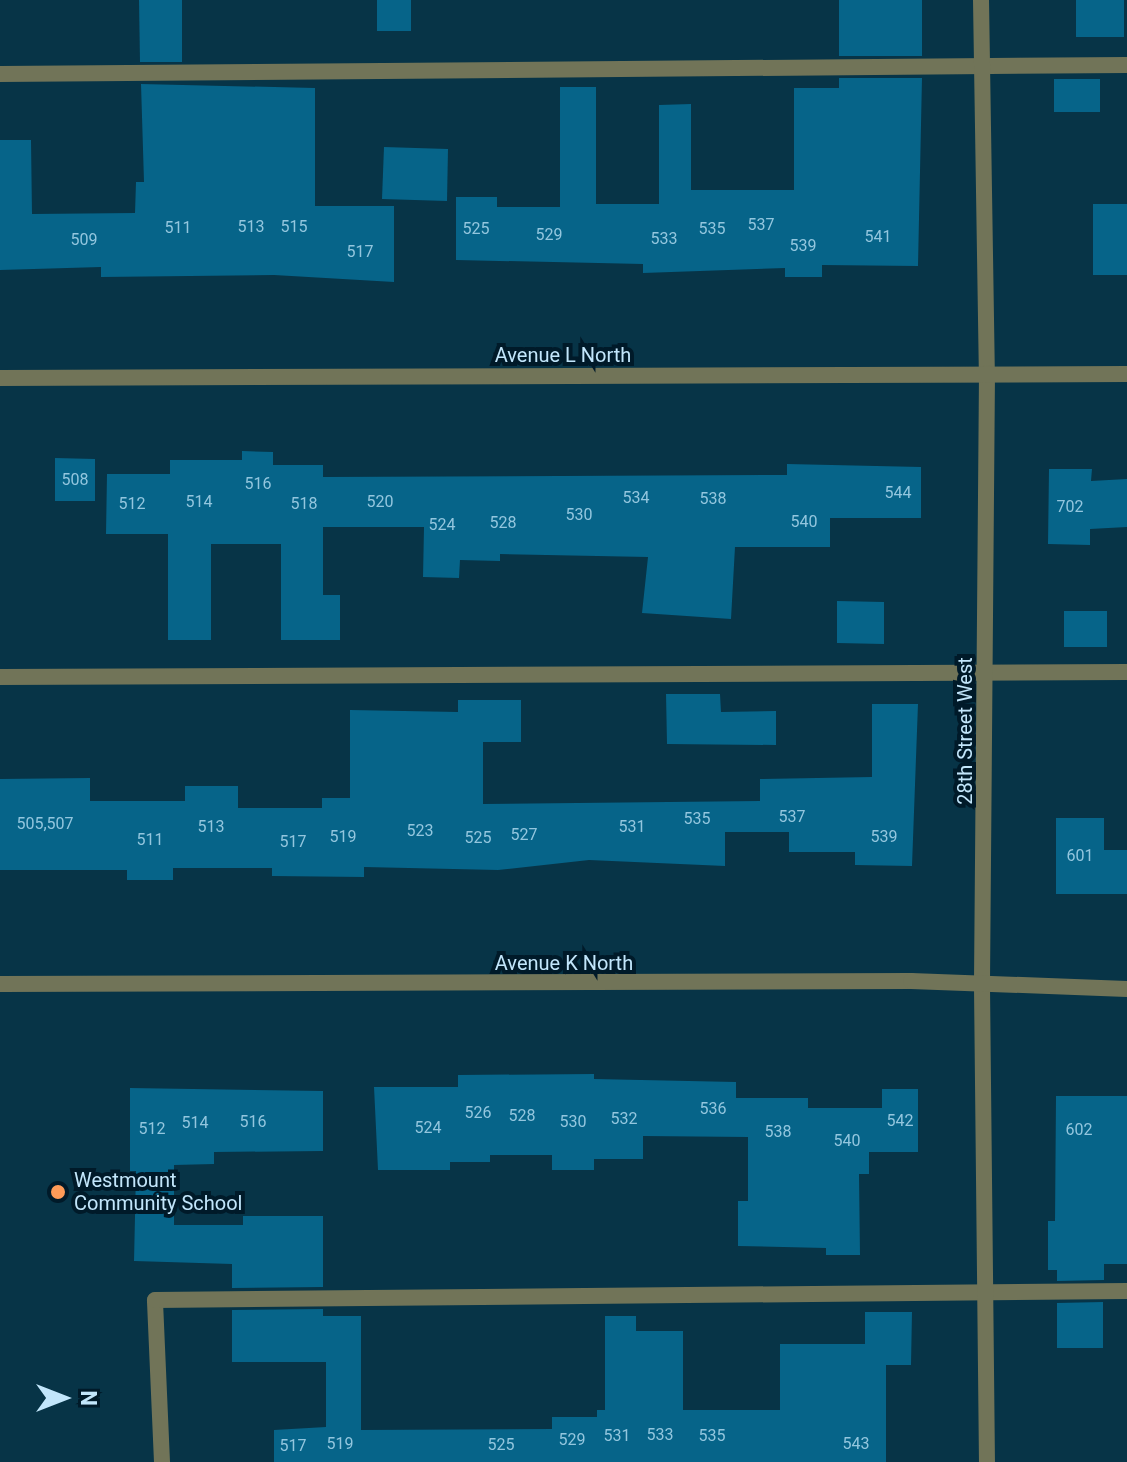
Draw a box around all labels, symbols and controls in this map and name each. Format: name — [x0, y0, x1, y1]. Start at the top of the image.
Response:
house number: 537 — [748, 215, 774, 235]
house number: 513 — [238, 217, 264, 237]
house number: 515 — [281, 217, 307, 237]
house number: 511 — [165, 218, 191, 238]
house number: 525 — [463, 219, 489, 239]
house number: 535 — [699, 219, 725, 239]
house number: 529 — [536, 225, 562, 245]
house number: 541 — [865, 227, 891, 247]
house number: 533 — [651, 229, 677, 249]
house number: 509 — [71, 230, 97, 250]
house number: 539 — [790, 236, 816, 256]
house number: 517 — [347, 242, 373, 262]
street label: Avenue L North — [495, 343, 631, 367]
house number: 508 — [62, 470, 88, 490]
house number: 516 — [245, 474, 271, 494]
house number: 544 — [885, 483, 911, 503]
house number: 534 — [623, 488, 649, 508]
house number: 538 — [700, 489, 726, 509]
house number: 514 — [186, 492, 212, 512]
house number: 520 — [367, 492, 393, 512]
house number: 512 — [119, 494, 145, 514]
house number: 518 — [291, 494, 317, 514]
house number: 702 — [1057, 497, 1083, 517]
house number: 530 — [566, 505, 592, 525]
house number: 540 — [791, 512, 817, 532]
house number: 528 — [490, 513, 516, 533]
house number: 524 — [429, 515, 455, 535]
street label: 28th Street West — [953, 657, 977, 805]
house number: 537 — [779, 807, 805, 827]
house number: 535 — [684, 809, 710, 829]
house number: 505,507 — [16, 814, 74, 834]
house number: 513 — [198, 817, 224, 837]
house number: 531 — [619, 817, 645, 837]
house number: 523 — [407, 821, 433, 841]
house number: 527 — [511, 825, 537, 845]
house number: 519 — [330, 827, 356, 847]
house number: 539 — [871, 827, 897, 847]
house number: 525 — [465, 828, 491, 848]
house number: 511 — [137, 830, 163, 850]
house number: 517 — [280, 832, 306, 852]
house number: 601 — [1067, 846, 1093, 866]
street label: Avenue K North — [495, 951, 633, 975]
house number: 536 — [700, 1099, 726, 1119]
house number: 526 — [465, 1103, 491, 1123]
house number: 528 — [509, 1106, 535, 1126]
house number: 532 — [611, 1109, 637, 1129]
house number: 542 — [887, 1111, 913, 1131]
house number: 516 — [240, 1112, 266, 1132]
house number: 530 — [560, 1112, 586, 1132]
house number: 514 — [182, 1113, 208, 1133]
house number: 524 — [415, 1118, 441, 1138]
house number: 512 — [139, 1119, 165, 1139]
house number: 602 — [1066, 1120, 1092, 1140]
house number: 538 — [765, 1122, 791, 1142]
house number: 540 — [834, 1131, 860, 1151]
place label: Westmount Community School — [74, 1168, 242, 1215]
marker: Westmount Community School — [49, 1183, 67, 1201]
north arrow — [24, 1358, 104, 1438]
text: N — [76, 1390, 101, 1406]
house number: 533 — [647, 1425, 673, 1445]
house number: 531 — [604, 1426, 630, 1446]
house number: 535 — [699, 1426, 725, 1446]
house number: 529 — [559, 1430, 585, 1450]
house number: 519 — [327, 1434, 353, 1454]
house number: 543 — [843, 1434, 869, 1454]
house number: 525 — [488, 1435, 514, 1455]
house number: 517 — [280, 1436, 306, 1456]

